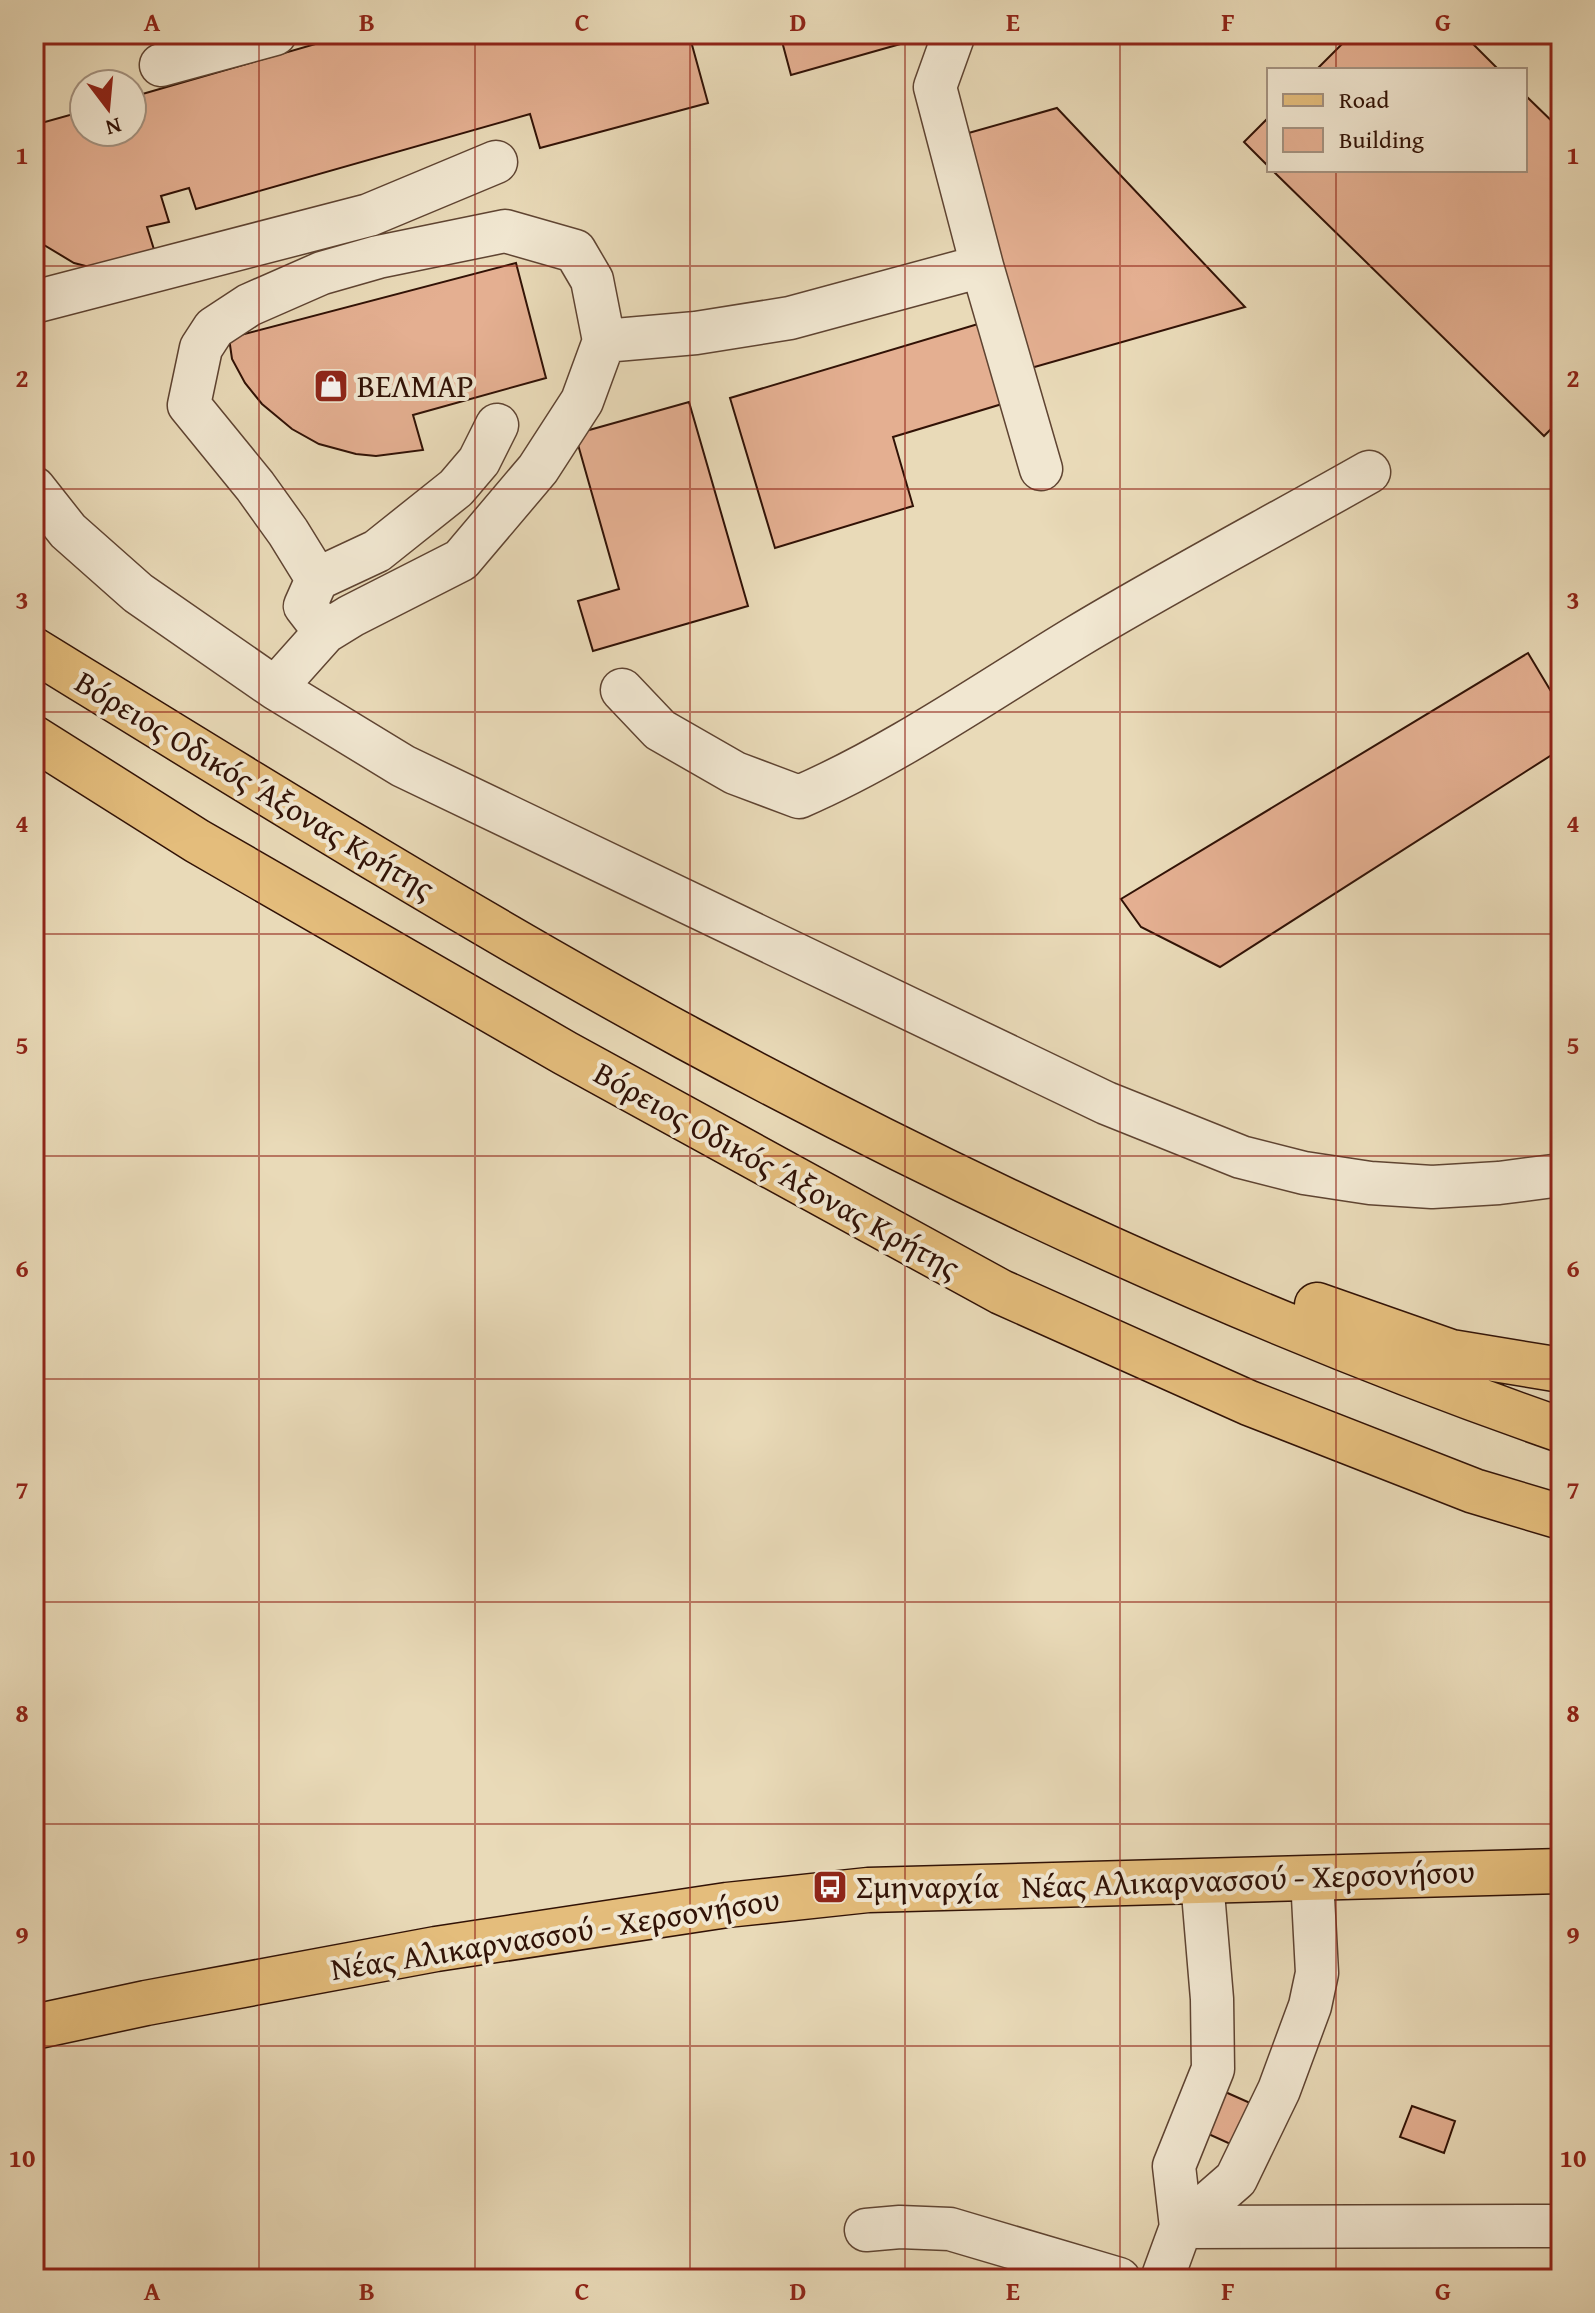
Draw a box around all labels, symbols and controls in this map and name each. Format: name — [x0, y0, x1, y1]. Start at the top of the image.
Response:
text: A — [144, 2, 161, 41]
text: B — [359, 2, 375, 41]
text: C — [575, 2, 589, 41]
text: D — [790, 2, 806, 41]
text: E — [1006, 2, 1020, 41]
text: F — [1221, 2, 1235, 41]
text: G — [1435, 2, 1451, 41]
north arrow — [68, 68, 148, 148]
legend — [1267, 68, 1527, 172]
text: Road — [1339, 82, 1389, 117]
text: N — [102, 110, 125, 145]
text: Building — [1339, 122, 1424, 157]
text: 1 — [15, 135, 29, 174]
text: 1 — [1566, 135, 1580, 174]
text: 2 — [15, 358, 29, 397]
text: 2 — [1566, 358, 1580, 397]
place label: ΒΕΛΜΑΡ — [357, 362, 474, 409]
shop icon: ΒΕΛΜΑΡ — [312, 367, 350, 405]
text: 3 — [15, 580, 29, 619]
text: 3 — [1566, 580, 1580, 619]
street label: Βόρειος Οδικός Άξονας Κρήτης — [67, 658, 444, 911]
text: 4 — [15, 803, 29, 842]
text: 4 — [1566, 803, 1580, 842]
text: 5 — [15, 1025, 29, 1064]
text: 5 — [1566, 1025, 1580, 1064]
street label: Βόρειος Οδικός Άξονας Κρήτης — [586, 1049, 969, 1290]
text: 6 — [15, 1248, 29, 1287]
text: 6 — [1566, 1248, 1580, 1287]
text: 7 — [15, 1470, 29, 1509]
text: 7 — [1566, 1470, 1580, 1509]
text: 8 — [15, 1693, 29, 1732]
text: 8 — [1566, 1693, 1580, 1732]
street label: Νέας Αλικαρνασσού - Χερσονήσου — [1020, 1847, 1476, 1910]
place label: Σμηναρχία — [856, 1863, 1000, 1910]
bus stop icon: Σμηναρχία — [811, 1868, 849, 1906]
street label: Νέας Αλικαρνασσού - Χερσονήσου — [327, 1875, 783, 1992]
text: 9 — [15, 1915, 29, 1954]
text: 9 — [1566, 1915, 1580, 1954]
text: 10 — [9, 2138, 35, 2177]
text: 10 — [1560, 2138, 1586, 2177]
text: A — [144, 2271, 161, 2310]
text: B — [359, 2271, 375, 2310]
text: C — [575, 2271, 589, 2310]
text: D — [790, 2271, 806, 2310]
text: E — [1006, 2271, 1020, 2310]
text: F — [1221, 2271, 1235, 2310]
text: G — [1435, 2271, 1451, 2310]

